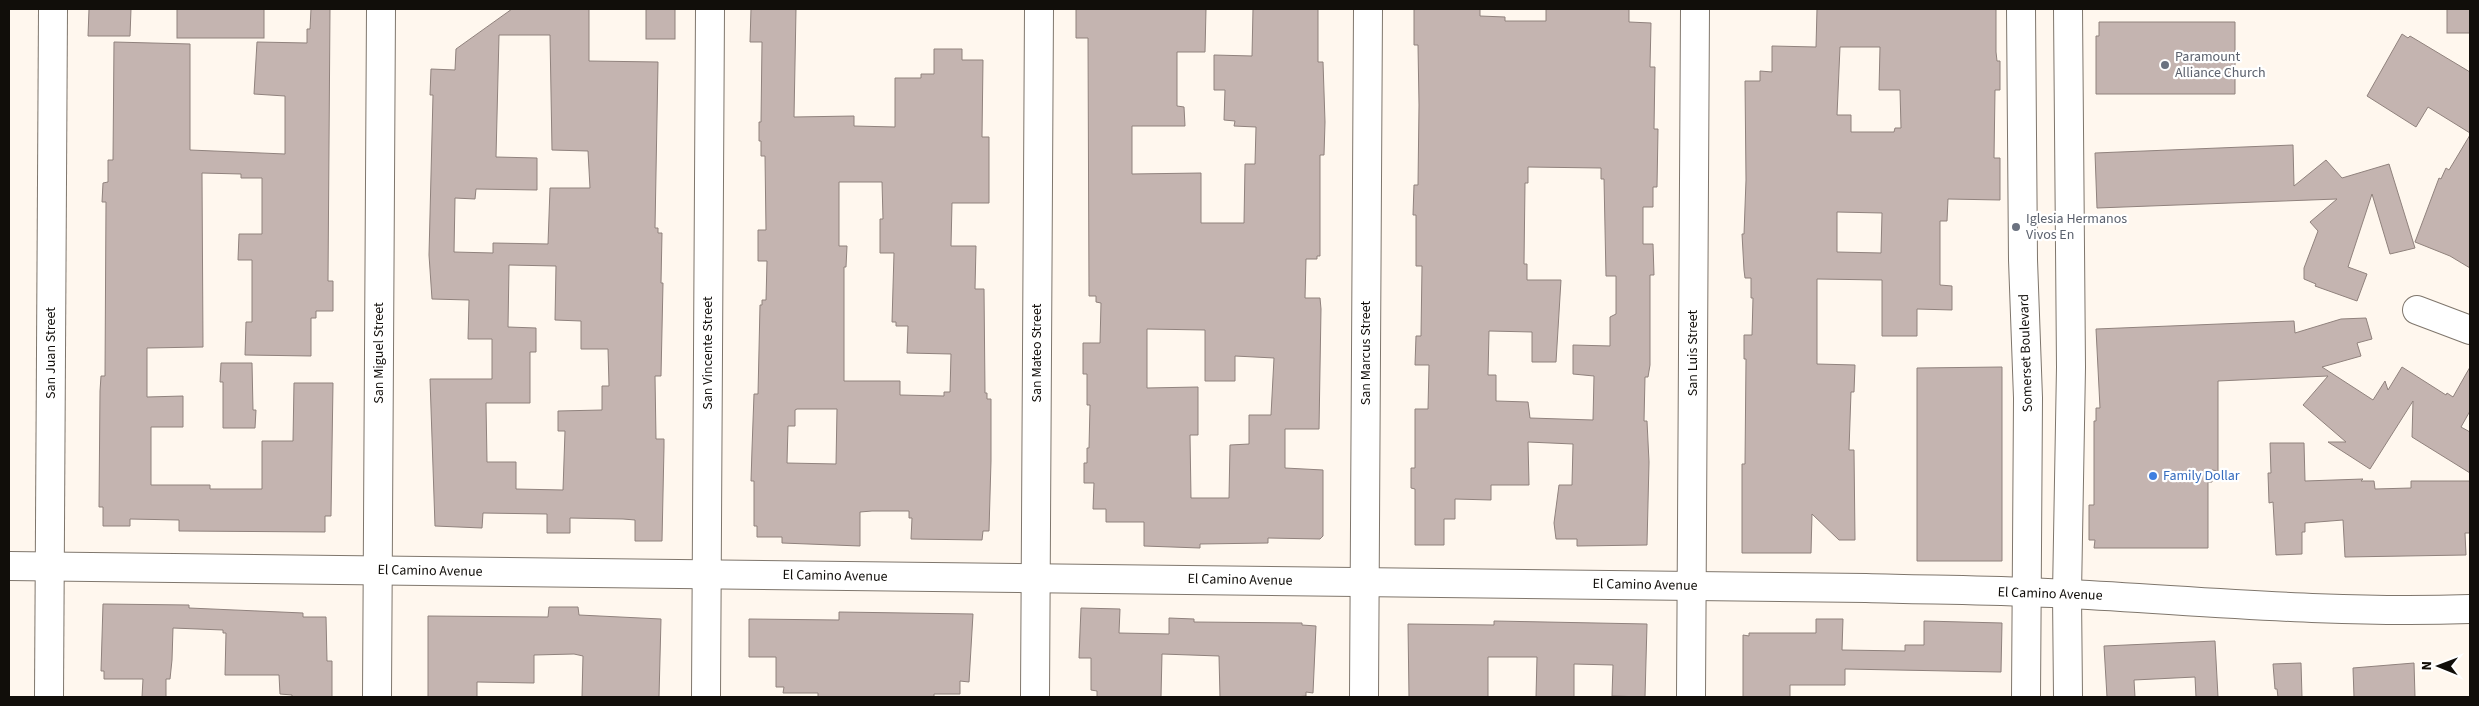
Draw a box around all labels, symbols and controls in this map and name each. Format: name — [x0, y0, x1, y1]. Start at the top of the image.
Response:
place label: Paramount Alliance Church — [2175, 47, 2266, 83]
marker: Paramount Alliance Church — [2159, 59, 2171, 71]
place label: Iglesia Hermanos Vivos En — [2026, 209, 2127, 245]
marker: Iglesia Hermanos Vivos En — [2010, 221, 2022, 233]
street label: Somerset Boulevard — [2014, 293, 2038, 413]
street label: San Vincente Street — [698, 296, 718, 410]
street label: San Marcus Street — [1356, 300, 1376, 405]
street label: San Miguel Street — [369, 302, 389, 404]
street label: San Mateo Street — [1027, 303, 1047, 402]
street label: San Juan Street — [41, 307, 61, 399]
street label: San Luis Street — [1683, 310, 1703, 396]
place label: Family Dollar — [2163, 466, 2240, 486]
marker: Family Dollar — [2147, 470, 2159, 482]
street label: El Camino Avenue — [377, 560, 483, 582]
street label: El Camino Avenue — [782, 565, 888, 587]
street label: El Camino Avenue — [1187, 569, 1293, 591]
street label: El Camino Avenue — [1592, 574, 1698, 596]
street label: El Camino Avenue — [1997, 582, 2103, 606]
north arrow — [2414, 641, 2464, 691]
text: N — [2417, 661, 2437, 671]

